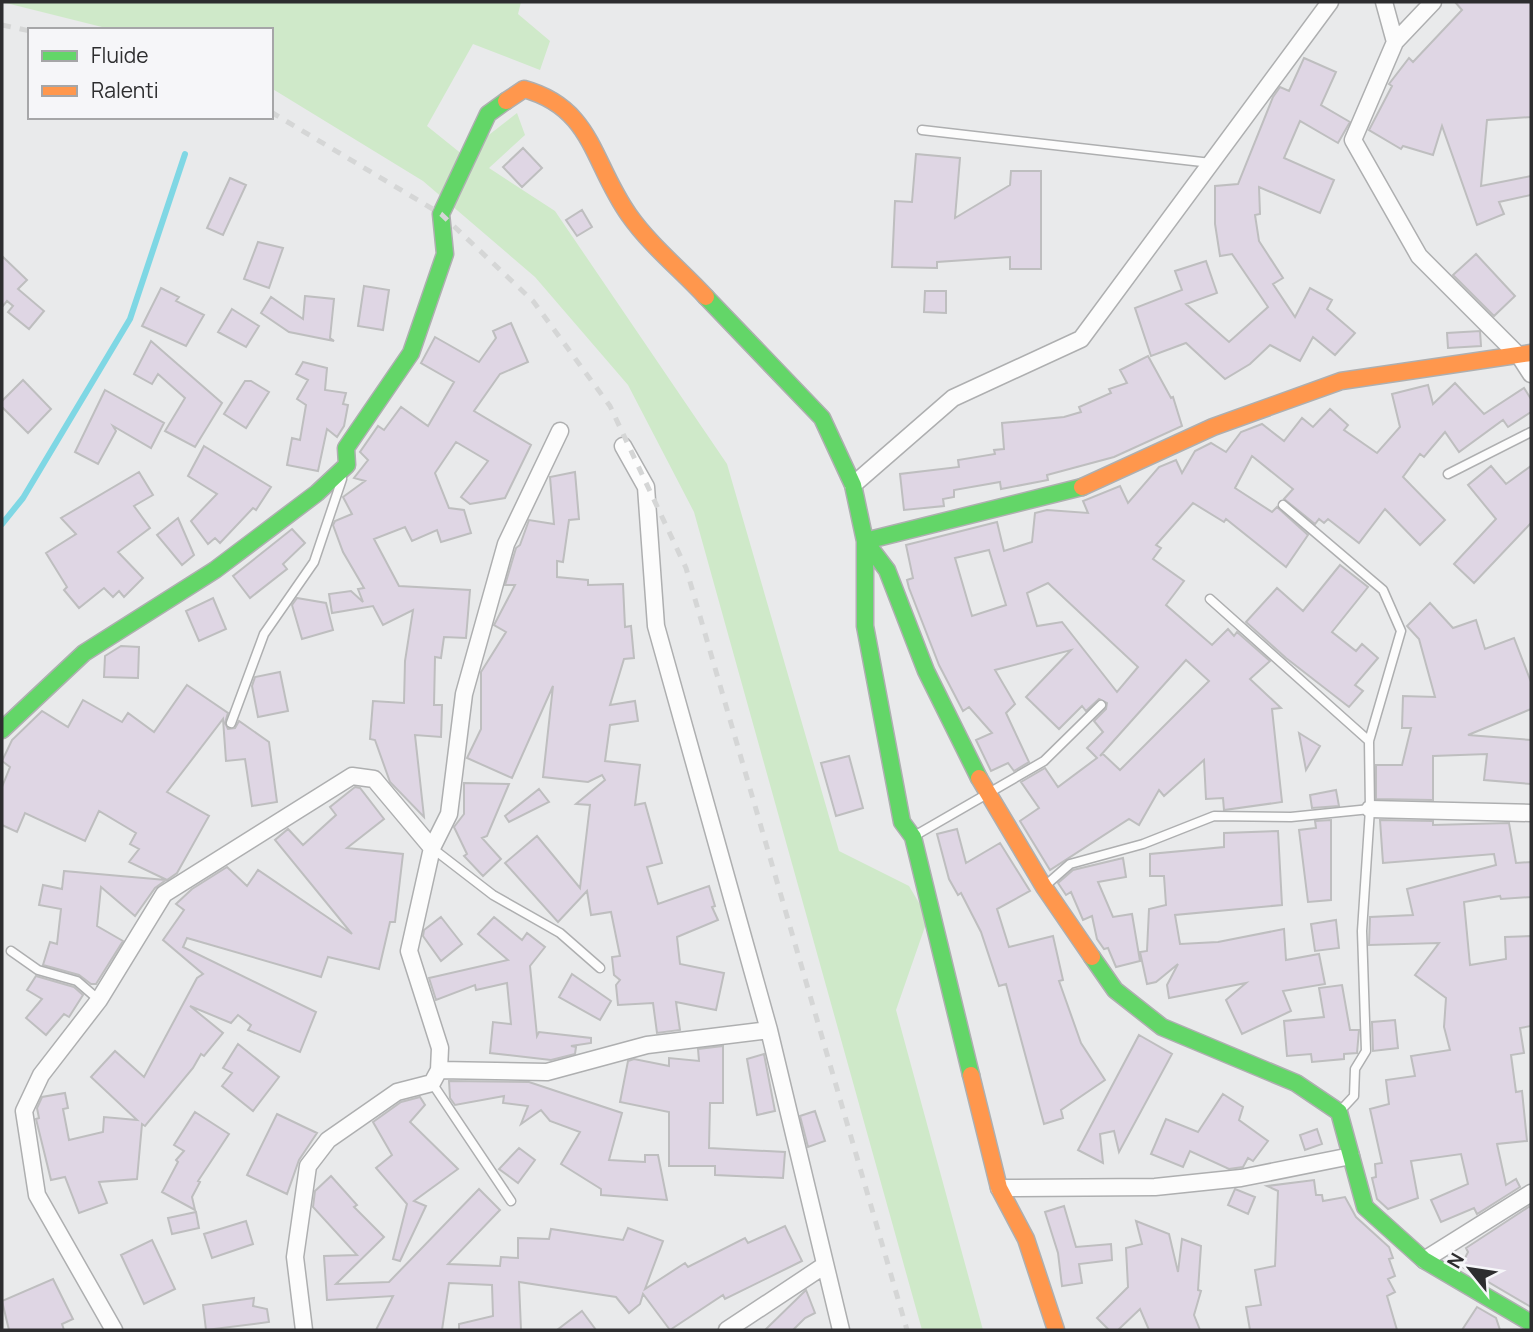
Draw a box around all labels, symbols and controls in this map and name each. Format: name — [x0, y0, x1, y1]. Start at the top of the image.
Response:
legend — [28, 28, 273, 119]
text: Fluide — [91, 41, 149, 69]
text: Ralenti — [91, 76, 159, 104]
north arrow — [1435, 1234, 1505, 1304]
text: N — [1441, 1248, 1470, 1273]

